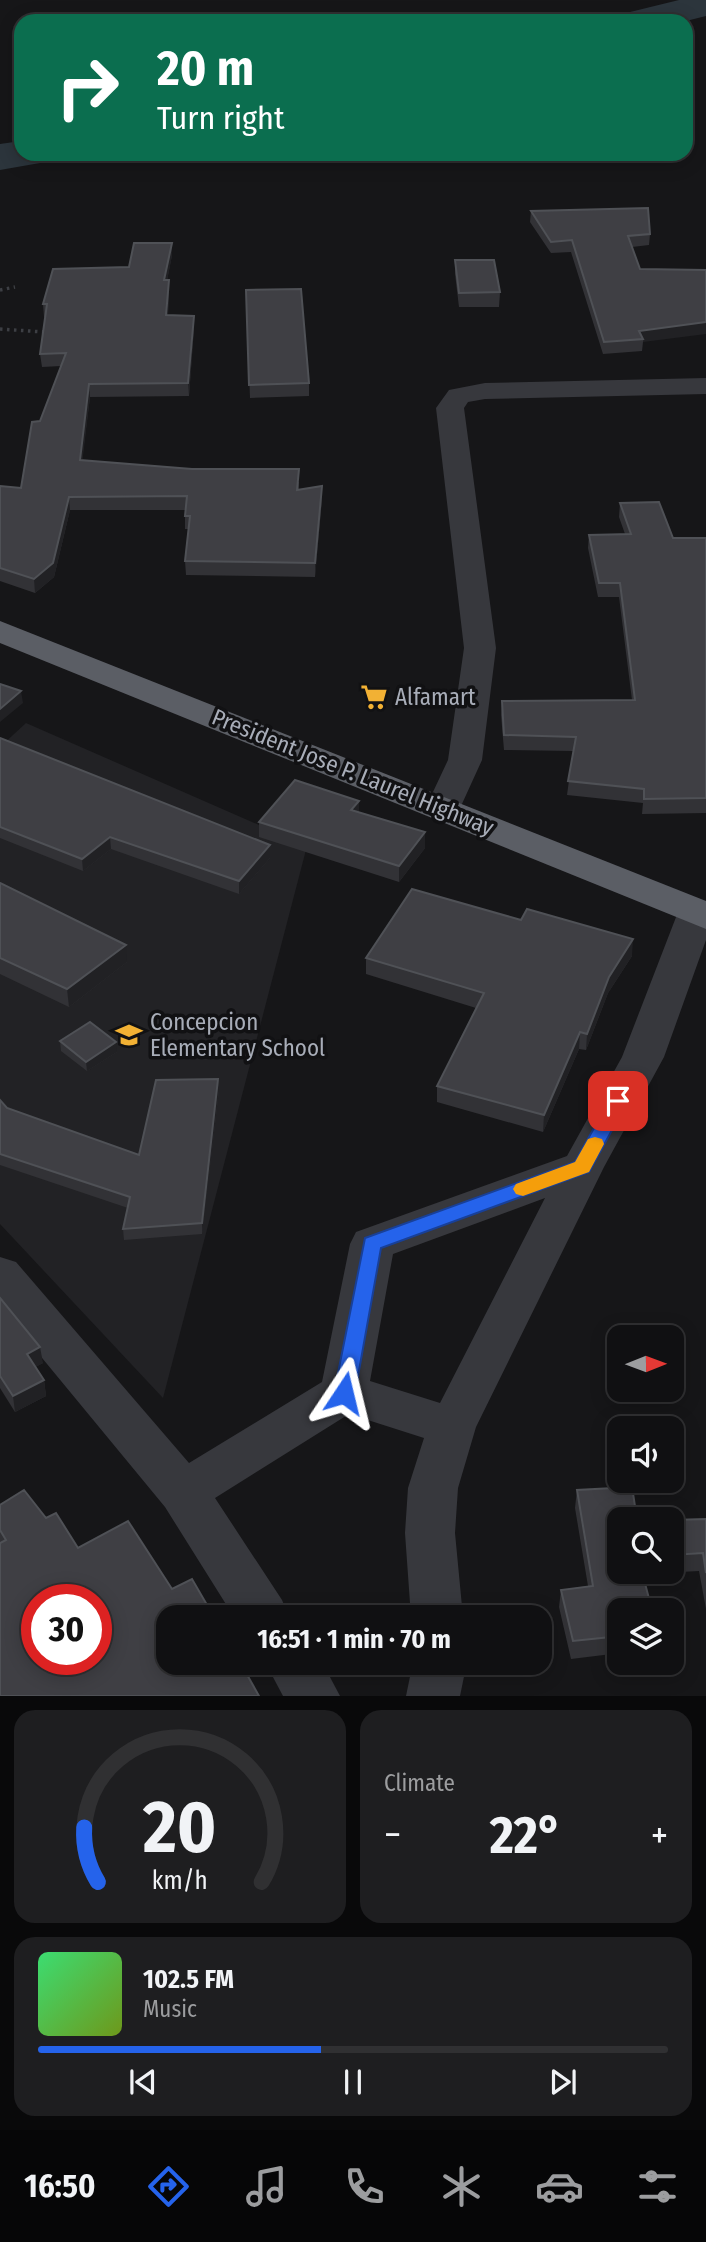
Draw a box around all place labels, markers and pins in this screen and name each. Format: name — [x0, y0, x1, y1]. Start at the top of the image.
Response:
supermarket icon: Alfamart — [359, 682, 389, 712]
place label: Alfamart — [395, 683, 476, 711]
place label: Concepcion Elementary School — [150, 1008, 325, 1062]
school or university icon: Concepcion Elementary School — [114, 1020, 144, 1050]
pin — [588, 1071, 648, 1131]

